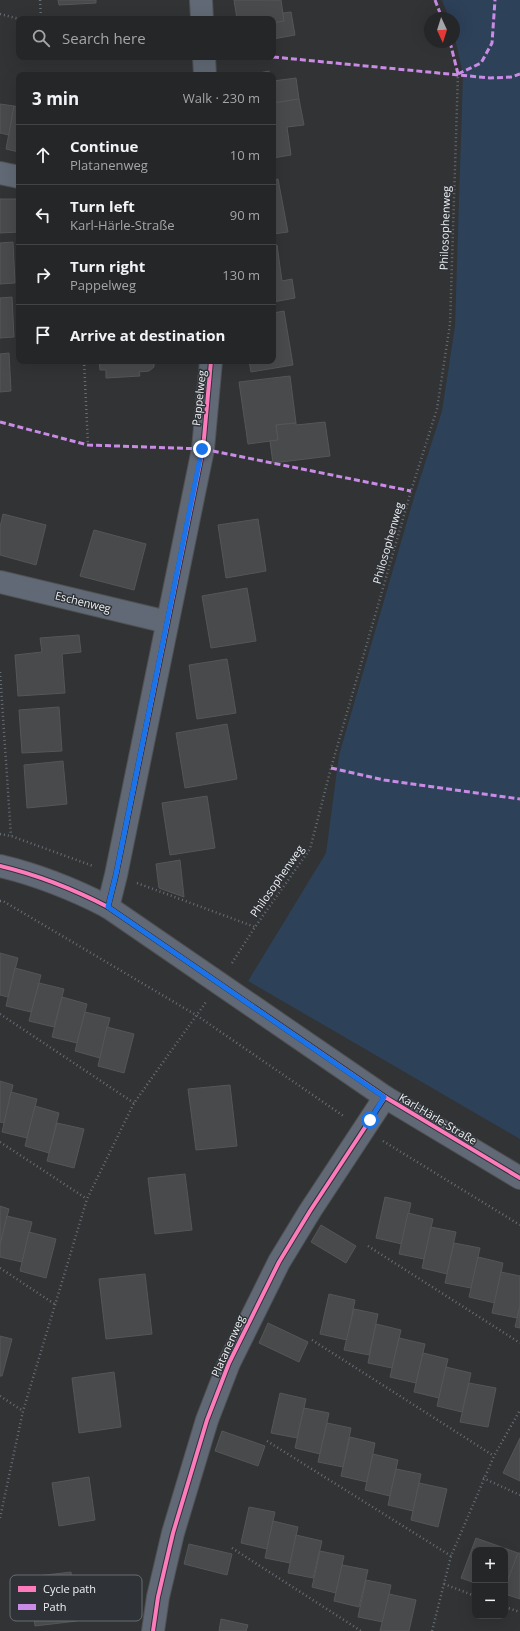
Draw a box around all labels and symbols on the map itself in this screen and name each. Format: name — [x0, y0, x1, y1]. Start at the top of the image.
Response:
north arrow — [424, 12, 460, 48]
street label: Philosophenweg — [436, 185, 453, 270]
street label: Pappelweg — [188, 369, 209, 426]
route end — [193, 440, 211, 458]
street label: Philosophenweg — [369, 500, 406, 586]
street label: Eschenweg — [54, 587, 113, 616]
street label: Philosophenweg — [246, 842, 307, 920]
street label: Karl-Härle-Straße — [396, 1089, 480, 1148]
route start — [361, 1111, 379, 1129]
street label: Platanenweg — [207, 1313, 248, 1379]
legend — [10, 1575, 142, 1621]
text: Cycle path — [43, 1581, 96, 1596]
text: Path — [43, 1599, 66, 1614]

